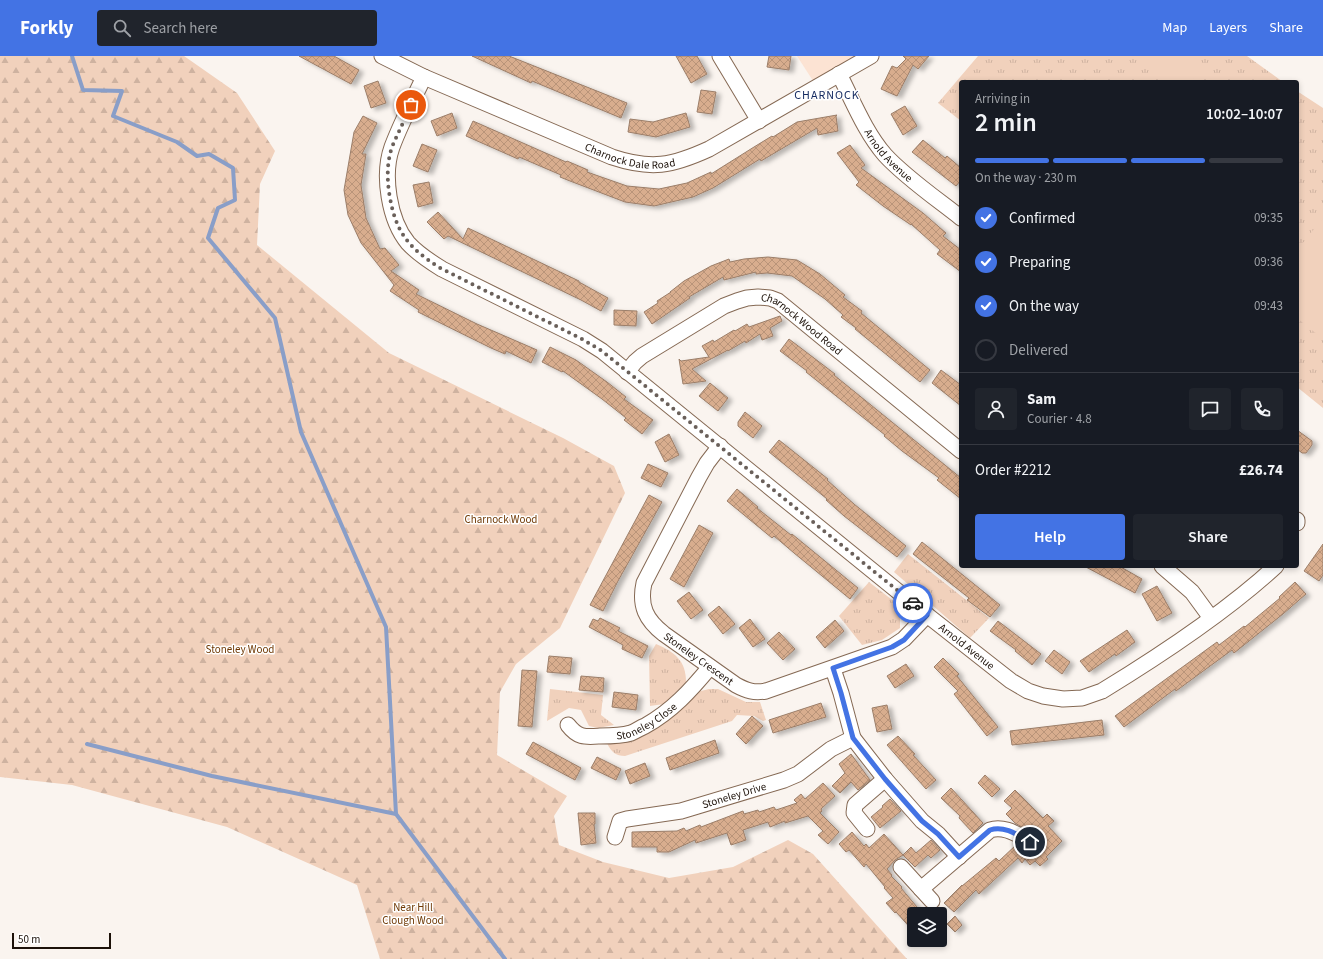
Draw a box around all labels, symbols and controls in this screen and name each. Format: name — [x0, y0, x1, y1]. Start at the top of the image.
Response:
search box — [97, 10, 377, 46]
text: Forkly — [20, 15, 73, 42]
icon: search — [111, 17, 133, 39]
text: Search here — [143, 18, 217, 39]
text: Map — [1162, 18, 1187, 38]
text: Layers — [1209, 18, 1247, 38]
text: Share — [1269, 18, 1303, 38]
district label: CHARNOCK — [794, 87, 860, 104]
pin — [394, 88, 428, 122]
text: Arriving in — [975, 90, 1030, 108]
icon: bag — [400, 94, 422, 116]
text: 2 min — [975, 104, 1037, 141]
text: 10:02–10:07 — [1206, 104, 1283, 125]
street label: Arnold Avenue — [861, 126, 917, 186]
street label: Charnock Dale Road — [583, 139, 677, 172]
text: On the way · 230 m — [975, 169, 1077, 187]
icon: check — [975, 207, 997, 229]
text: Confirmed — [1009, 208, 1075, 229]
text: 09:35 — [1254, 209, 1283, 227]
icon: check — [975, 251, 997, 273]
text: Preparing — [1009, 252, 1070, 273]
text: 09:36 — [1254, 253, 1283, 271]
street label: Charnock Wood Road — [760, 290, 846, 358]
icon: check — [975, 295, 997, 317]
text: On the way — [1009, 296, 1079, 317]
text: 09:43 — [1254, 297, 1283, 315]
text: Delivered — [1009, 340, 1068, 361]
button: person — [975, 388, 1017, 430]
button: chat — [1189, 388, 1231, 430]
button: phone — [1241, 388, 1283, 430]
text: Sam — [1027, 389, 1056, 410]
text: Courier · 4.8 — [1027, 410, 1092, 428]
text: Order #2212 — [975, 460, 1051, 481]
text: £26.74 — [1239, 460, 1283, 481]
park label: Charnock Wood — [465, 512, 537, 527]
button: Help — [975, 514, 1125, 560]
button: Share — [1133, 514, 1283, 560]
courier — [893, 583, 933, 623]
icon: car — [902, 592, 924, 614]
street label: Arnold Avenue — [936, 620, 998, 673]
street label: Stoneley Crescent — [661, 629, 737, 689]
park label: Stoneley Wood — [206, 642, 274, 657]
street label: Stoneley Close — [615, 699, 680, 743]
street label: Stoneley Drive — [700, 778, 768, 812]
pin — [1013, 825, 1047, 859]
icon: home — [1019, 831, 1041, 853]
park label: Near Hill Clough Wood — [382, 900, 444, 928]
map controls — [907, 907, 947, 947]
button: layers — [907, 907, 947, 947]
scale bar — [12, 931, 111, 950]
text: 50 m — [18, 932, 40, 947]

